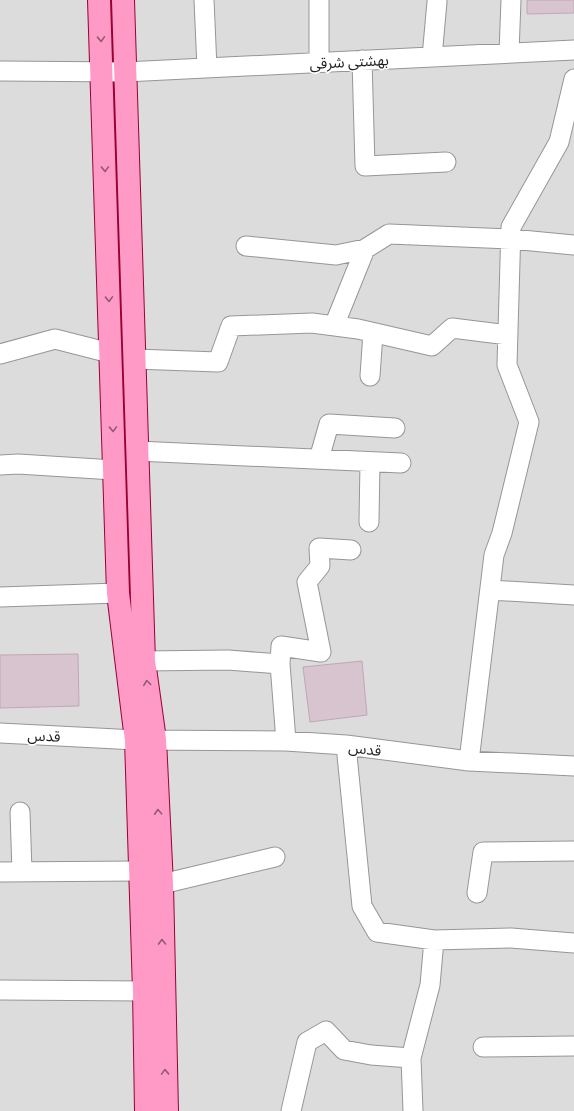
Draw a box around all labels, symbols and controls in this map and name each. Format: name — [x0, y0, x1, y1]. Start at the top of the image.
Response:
one-way arrow — [96, 36, 105, 42]
street label: بهشتی شرقی — [309, 50, 389, 73]
one-way arrow — [100, 166, 109, 172]
one-way arrow — [104, 296, 113, 302]
one-way arrow — [109, 426, 117, 432]
one-way arrow — [143, 680, 152, 686]
street label: قدس — [27, 725, 61, 746]
street label: قدس — [347, 737, 383, 760]
one-way arrow — [154, 809, 162, 815]
one-way arrow — [158, 939, 166, 945]
one-way arrow — [161, 1069, 170, 1075]

